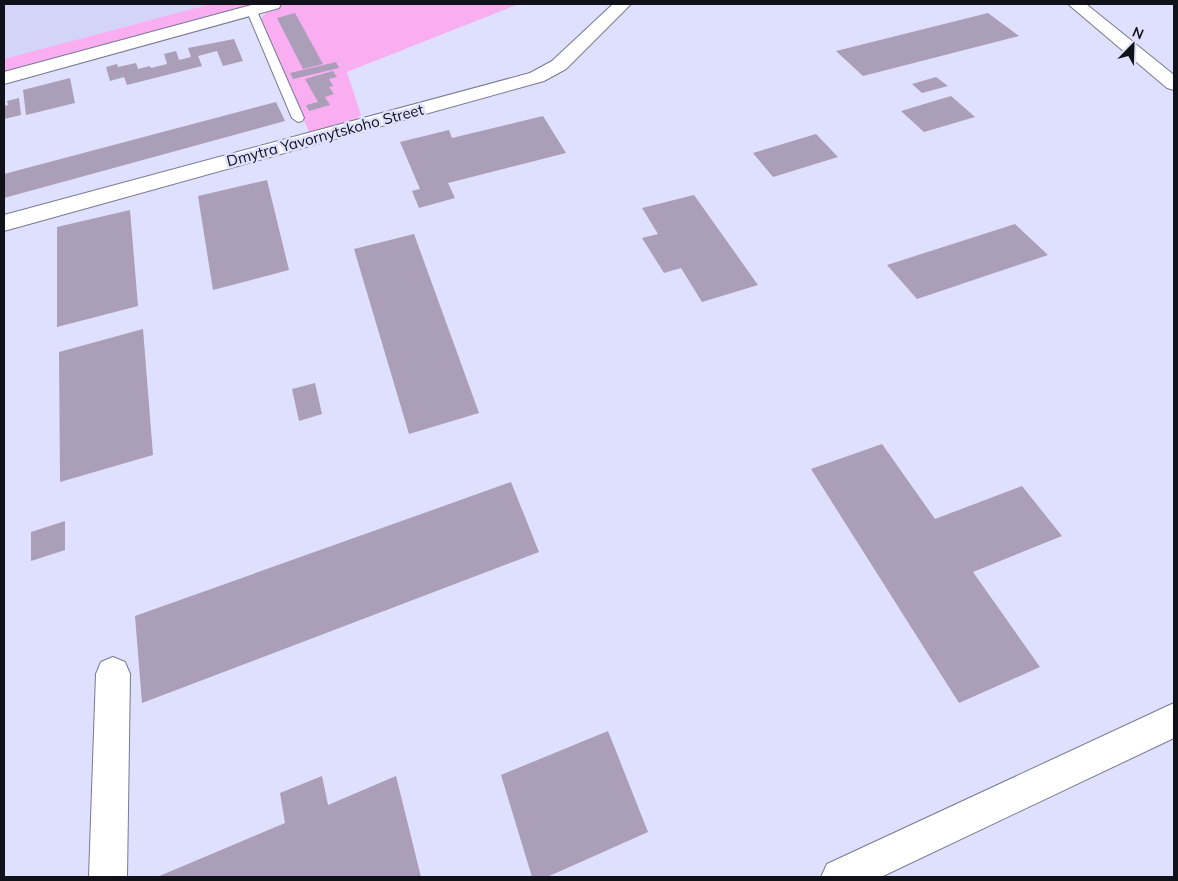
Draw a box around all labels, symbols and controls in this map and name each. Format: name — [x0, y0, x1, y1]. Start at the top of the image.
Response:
north arrow — [1108, 20, 1158, 70]
text: N — [1130, 23, 1146, 43]
street label: Dmytra Yavornytskoho Street — [224, 100, 426, 170]

